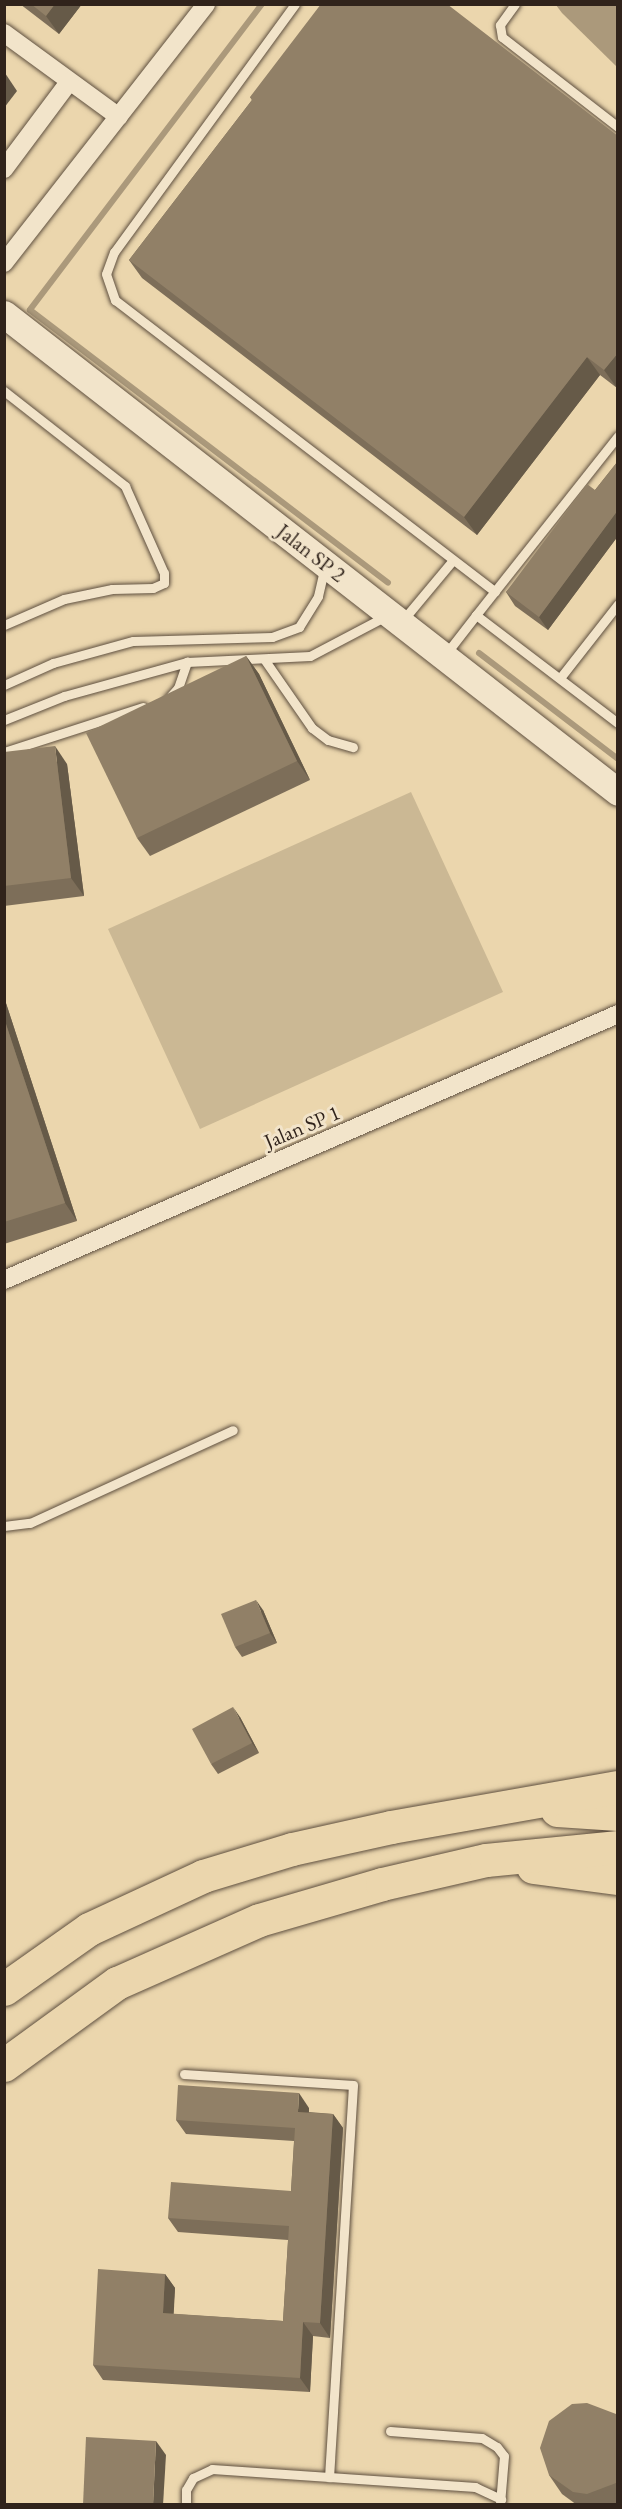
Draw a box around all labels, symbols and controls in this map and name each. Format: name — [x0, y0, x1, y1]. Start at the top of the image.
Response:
street label: Jalan SP 2 — [272, 518, 350, 588]
street label: Jalan SP 1 — [260, 1100, 344, 1154]

